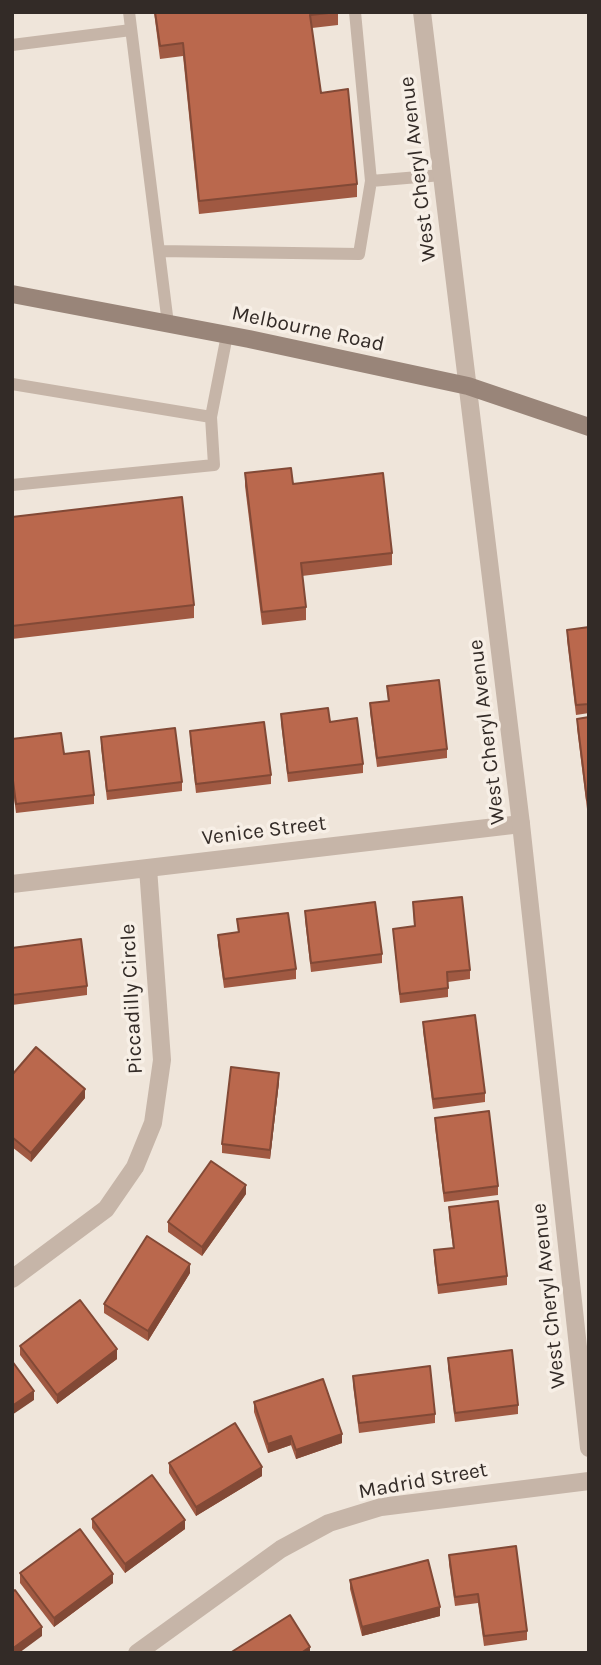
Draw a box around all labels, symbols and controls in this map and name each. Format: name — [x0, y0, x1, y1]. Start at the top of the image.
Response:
street label: West Cheryl Avenue — [394, 75, 442, 263]
street label: Melbourne Road — [229, 301, 387, 357]
street label: West Cheryl Avenue — [463, 638, 511, 826]
street label: Venice Street — [200, 811, 328, 851]
street label: Piccadilly Circle — [115, 923, 149, 1075]
street label: West Cheryl Avenue — [527, 1202, 571, 1390]
street label: Madrid Street — [356, 1457, 490, 1505]

